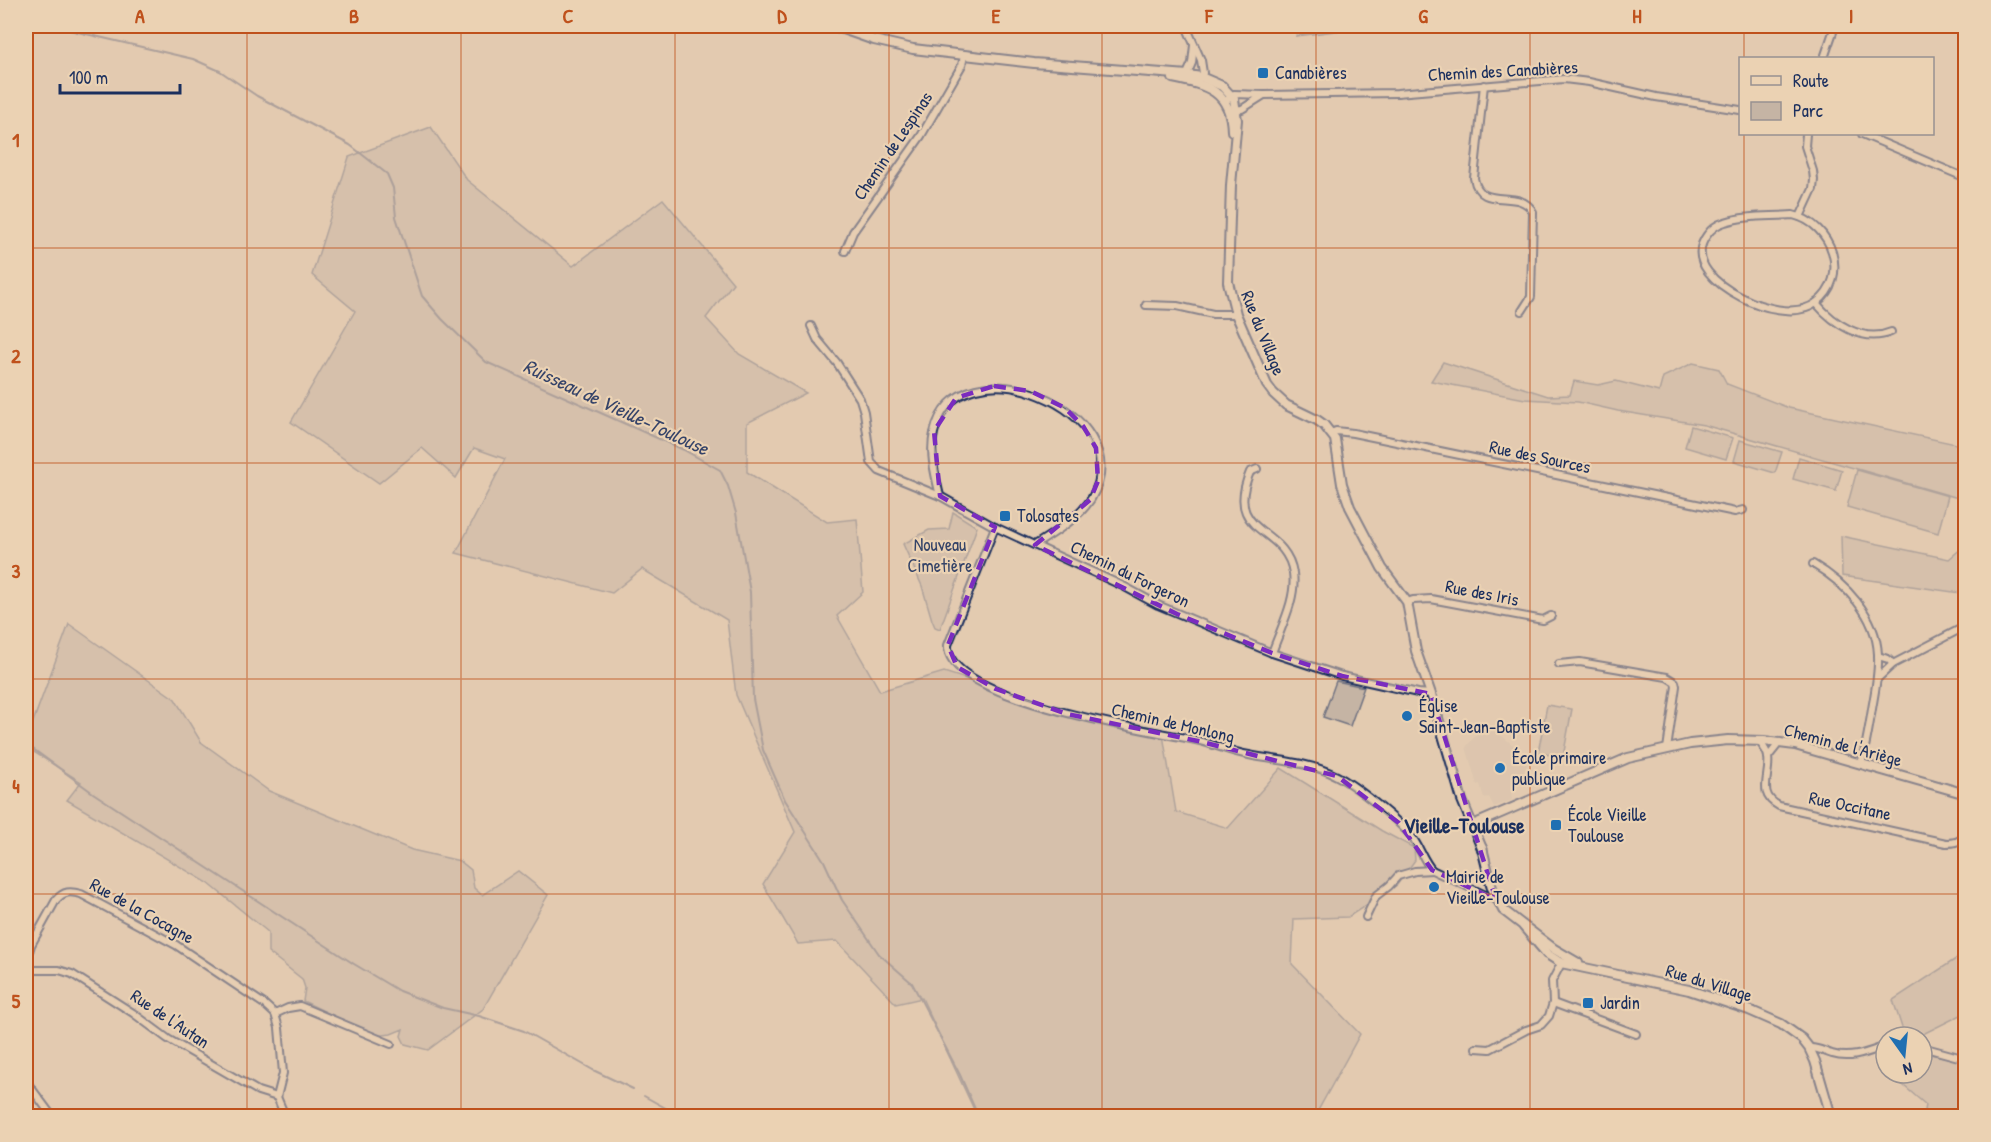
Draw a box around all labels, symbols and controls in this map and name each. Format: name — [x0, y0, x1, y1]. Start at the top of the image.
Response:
text: A — [135, 2, 145, 29]
text: B — [349, 2, 359, 29]
text: C — [563, 2, 574, 29]
text: D — [777, 2, 787, 29]
text: E — [992, 2, 1001, 29]
text: F — [1204, 2, 1214, 29]
text: G — [1418, 2, 1428, 29]
text: H — [1632, 2, 1642, 29]
text: I — [1849, 2, 1853, 29]
street label: Chemin des Canabières — [1427, 54, 1579, 87]
scale bar — [60, 57, 180, 95]
legend — [1739, 57, 1934, 135]
place label: Canabières — [1275, 60, 1347, 85]
text: 100 m — [69, 65, 108, 90]
marker: Canabières — [1256, 66, 1270, 80]
text: Route — [1793, 68, 1829, 93]
street label: Chemin de Lespinas — [847, 86, 938, 205]
text: Parc — [1793, 98, 1823, 123]
text: 1 — [12, 126, 20, 153]
street label: Rue du Village — [1235, 287, 1292, 379]
text: 2 — [11, 342, 21, 369]
water label: Ruisseau de Vieille-Toulouse — [519, 352, 714, 462]
street label: Rue des Sources — [1487, 434, 1593, 479]
place label: Tolosates — [1017, 503, 1079, 528]
marker: Tolosates — [998, 509, 1012, 523]
park label: Nouveau Cimetière — [908, 532, 972, 578]
street label: Chemin du Forgeron — [1066, 534, 1194, 613]
text: 3 — [12, 557, 21, 584]
street label: Rue des Iris — [1443, 573, 1521, 612]
place label: Église Saint-Jean-Baptiste — [1419, 693, 1551, 739]
street label: Chemin de Monlong — [1109, 696, 1237, 749]
marker: Église Saint-Jean-Baptiste — [1400, 709, 1414, 723]
street label: Chemin de l'Ariège — [1781, 717, 1905, 772]
place label: École primaire publique — [1512, 745, 1606, 791]
marker: École primaire publique — [1493, 761, 1507, 775]
text: 4 — [12, 772, 20, 799]
street label: Rue Occitane — [1807, 785, 1893, 826]
place label: École Vieille Toulouse — [1568, 802, 1647, 848]
district label: Vieille-Toulouse — [1403, 811, 1525, 840]
marker: École Vieille Toulouse — [1549, 818, 1563, 832]
place label: Mairie de Vieille-Toulouse — [1446, 864, 1550, 910]
street label: Rue de la Cocagne — [86, 872, 199, 949]
marker: Mairie de Vieille-Toulouse — [1427, 880, 1441, 894]
street label: Rue du Village — [1663, 958, 1755, 1008]
street label: Rue de l'Autan — [126, 983, 215, 1054]
text: 5 — [12, 987, 21, 1014]
place label: Jardin — [1600, 990, 1640, 1015]
marker: Jardin — [1581, 996, 1595, 1010]
north arrow — [1874, 1025, 1934, 1085]
text: N — [1900, 1058, 1915, 1081]

